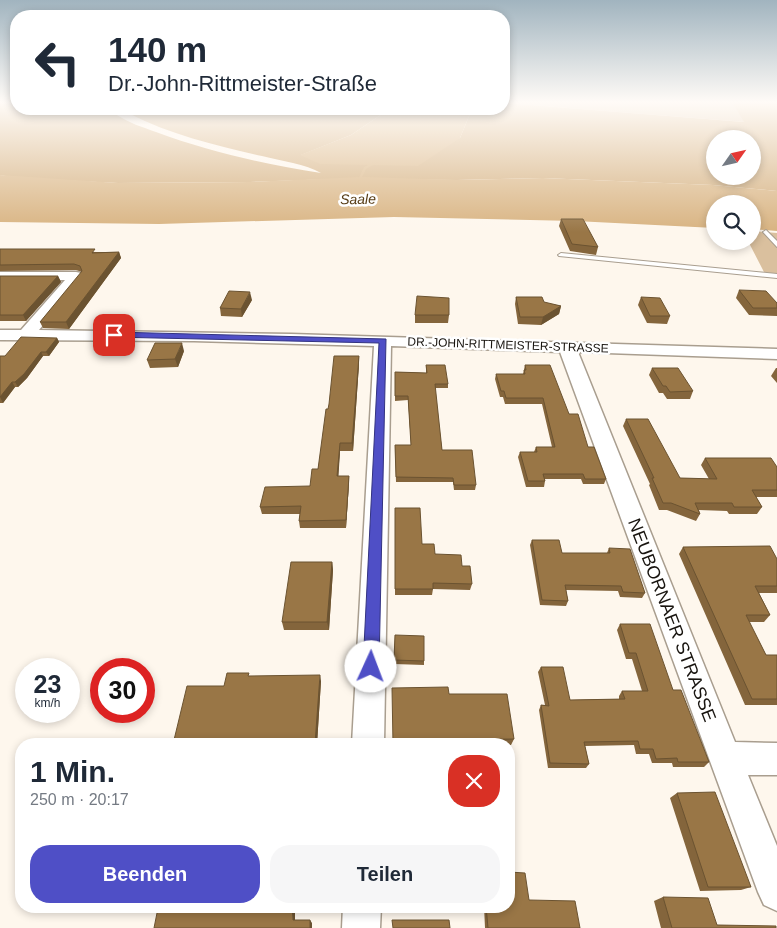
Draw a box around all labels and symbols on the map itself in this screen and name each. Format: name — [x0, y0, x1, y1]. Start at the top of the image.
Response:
north arrow — [706, 130, 761, 185]
water label: Saale — [340, 191, 376, 207]
pin — [93, 314, 135, 356]
street label: DR.-JOHN-RITTMEISTER-STRASSE — [407, 334, 609, 356]
street label: NEUBORNAER STRASSE — [624, 516, 720, 724]
position arrow — [344, 640, 396, 692]
speed limit sign: 30 — [90, 658, 155, 723]

